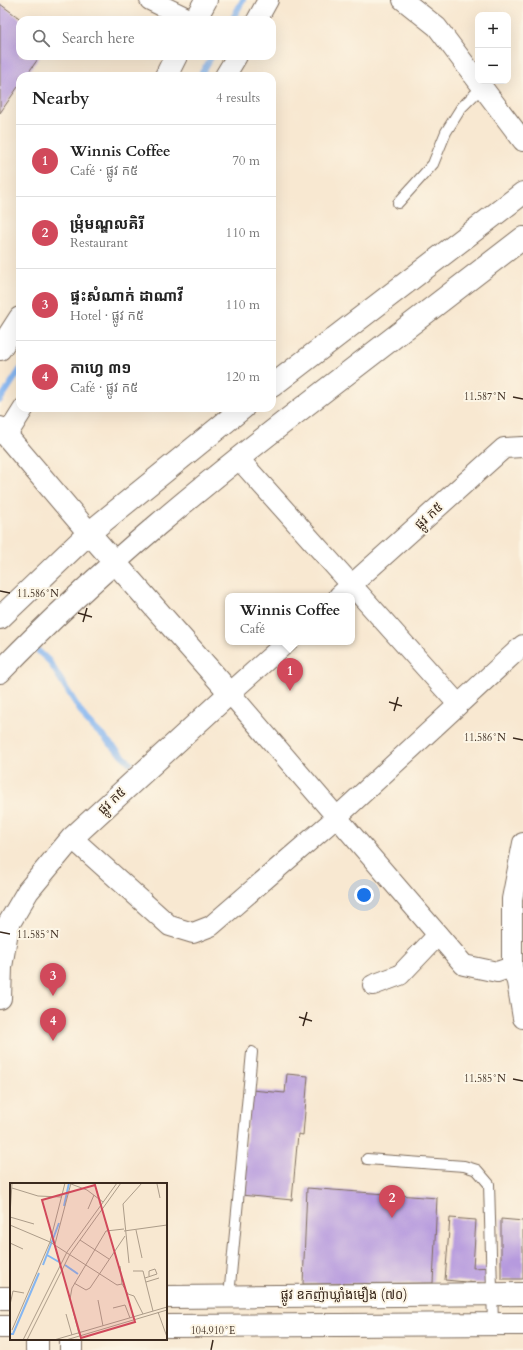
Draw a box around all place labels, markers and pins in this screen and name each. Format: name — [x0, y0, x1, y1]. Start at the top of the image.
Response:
pin: 1 — [277, 658, 303, 691]
pin: 3 — [40, 963, 66, 996]
pin: 4 — [40, 1008, 66, 1041]
pin: 2 — [379, 1185, 405, 1218]

